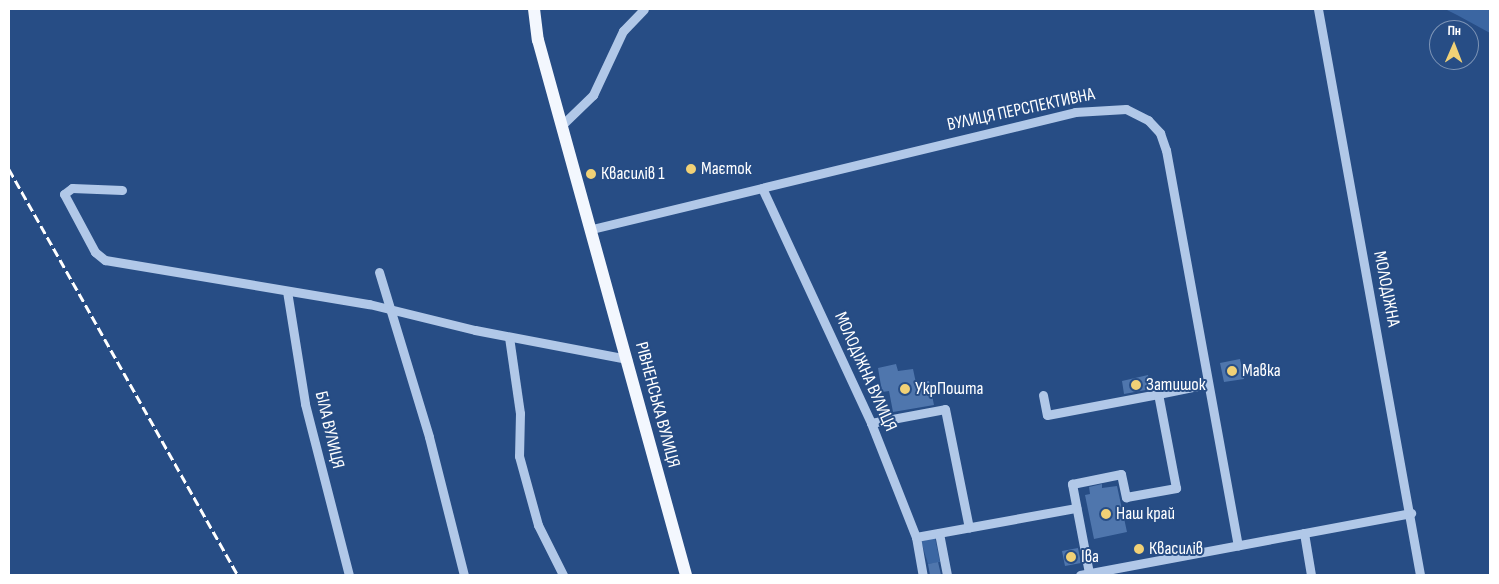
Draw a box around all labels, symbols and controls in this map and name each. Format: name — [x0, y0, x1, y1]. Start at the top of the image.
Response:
north arrow — [1429, 20, 1479, 70]
text: Пн — [1447, 22, 1461, 39]
street label: ВУЛИЦЯ ПЕРСПЕКТИВНА — [945, 84, 1097, 136]
place label: Маєток — [701, 158, 751, 180]
place label: Квасилів 1 — [601, 163, 664, 185]
marker: Маєток — [685, 163, 697, 175]
marker: Квасилів 1 — [585, 168, 597, 180]
street label: МОЛОДІЖНА — [1368, 249, 1404, 329]
street label: МОЛОДІЖНА ВУЛИЦЯ — [829, 309, 901, 435]
street label: РІВНЕНСЬКА ВУЛИЦЯ — [630, 340, 684, 470]
place label: Мавка — [1242, 360, 1281, 382]
marker: Мавка — [1226, 365, 1238, 377]
place label: Затишок — [1146, 374, 1206, 396]
place label: УкрПошта — [915, 378, 983, 400]
marker: Затишок — [1130, 379, 1142, 391]
marker: УкрПошта — [899, 383, 911, 395]
street label: БІЛА ВУЛИЦЯ — [310, 389, 348, 471]
place label: Наш край — [1116, 503, 1175, 525]
marker: Наш край — [1100, 508, 1112, 520]
place label: Квасилів — [1149, 538, 1203, 560]
marker: Квасилів — [1133, 543, 1145, 555]
place label: Іва — [1081, 546, 1099, 568]
marker: Іва — [1065, 551, 1077, 563]

